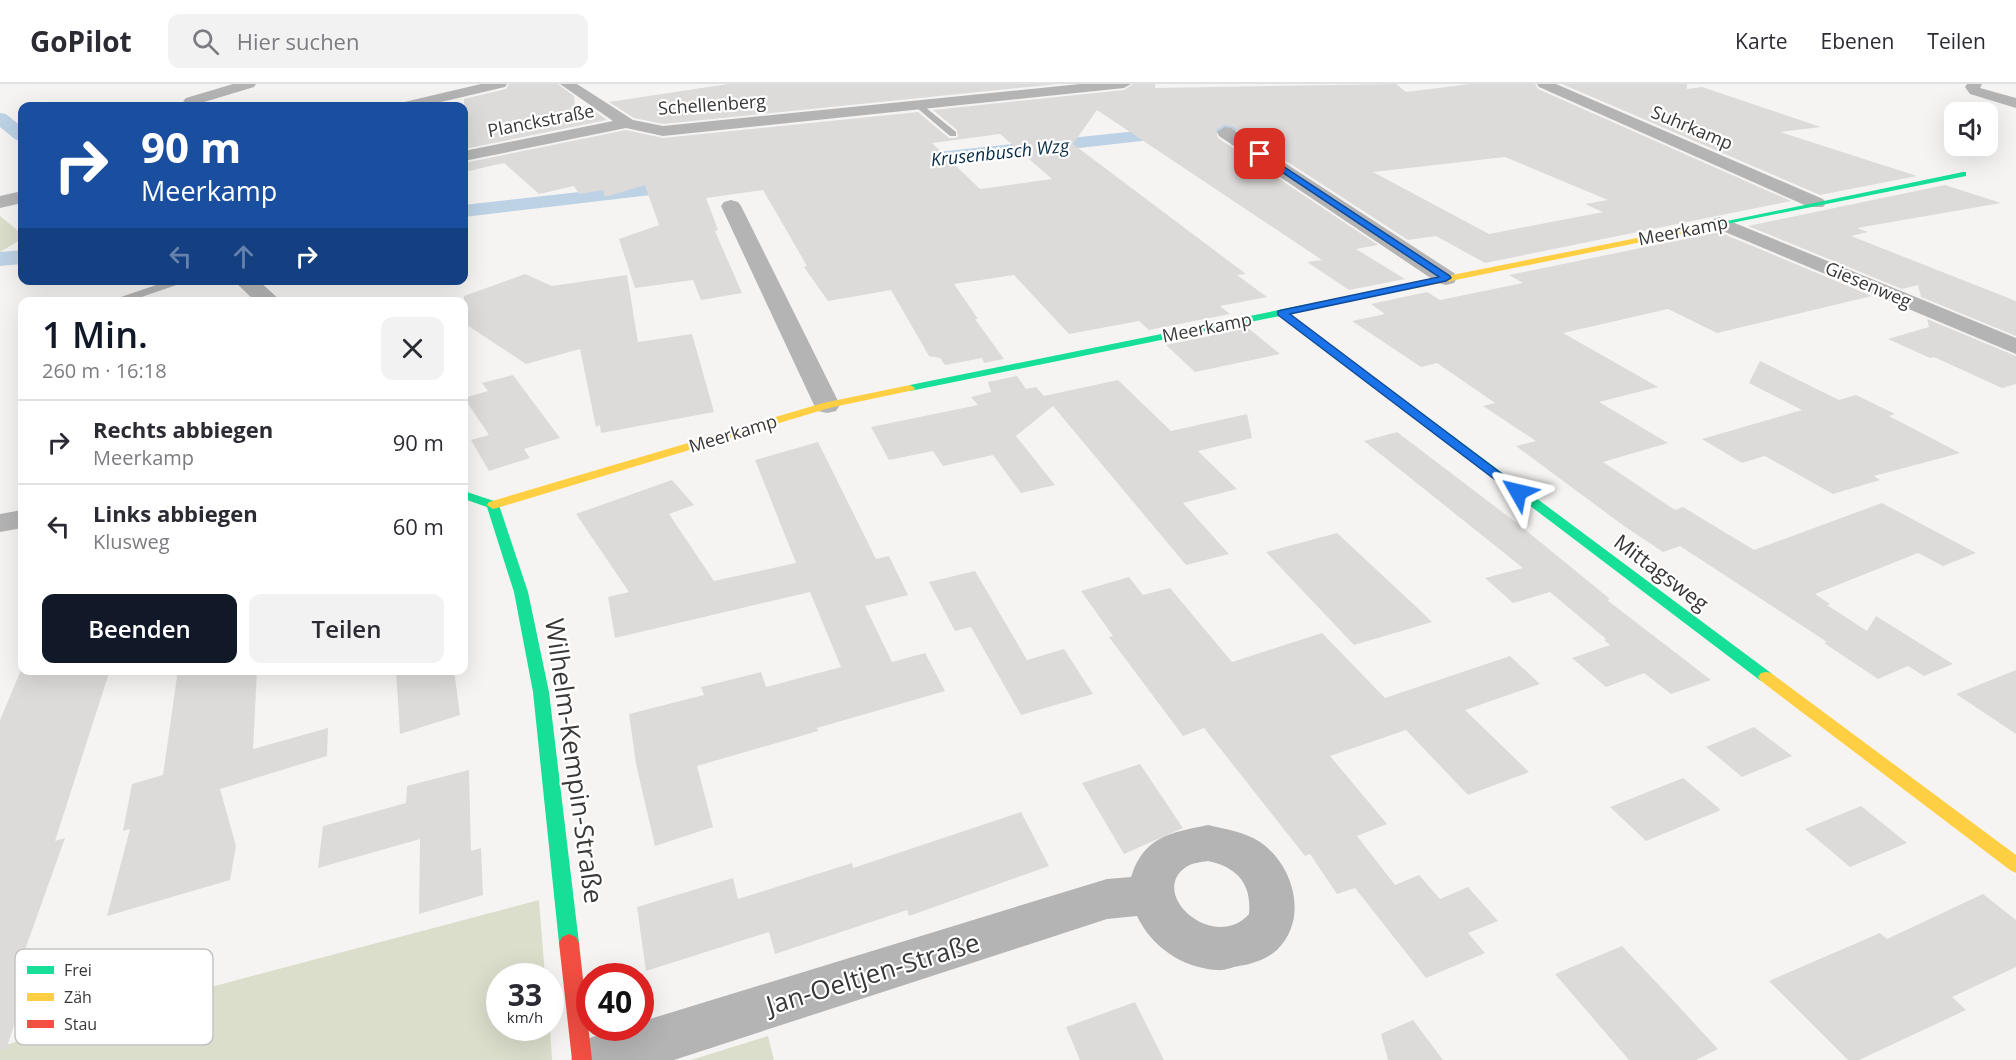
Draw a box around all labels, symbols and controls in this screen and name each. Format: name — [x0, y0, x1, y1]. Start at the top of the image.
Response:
search box — [168, 14, 588, 68]
text: GoPilot — [30, 22, 132, 60]
icon: search — [189, 25, 222, 58]
text: Hier suchen — [237, 26, 359, 56]
text: Karte — [1735, 27, 1788, 55]
text: Ebenen — [1821, 27, 1894, 55]
text: Teilen — [1927, 27, 1986, 55]
street label: Schellenberg — [657, 88, 767, 120]
street label: Planckstraße — [485, 98, 596, 142]
street label: Suhrkamp — [1648, 99, 1737, 155]
map controls — [1944, 102, 1998, 156]
button: sound — [1944, 102, 1998, 156]
text: 90 m — [141, 118, 241, 175]
icon: right — [42, 126, 120, 204]
pin — [1234, 128, 1285, 179]
water label: Krusenbusch Wzg — [929, 133, 1071, 171]
icon: arrive — [1243, 137, 1276, 170]
text: Meerkamp — [141, 172, 277, 209]
street label: Meerkamp — [1636, 210, 1730, 250]
icon: left — [164, 240, 197, 273]
icon: ahead — [227, 240, 260, 273]
icon: right — [290, 240, 323, 273]
street label: Giesenweg — [1822, 255, 1915, 313]
street label: Meerkamp — [1160, 307, 1254, 347]
text: 1 Min. — [42, 310, 148, 359]
button: close — [381, 317, 444, 380]
text: 260 m · 16:18 — [42, 357, 167, 384]
street label: Meerkamp — [686, 408, 780, 458]
text: Rechts abbiegen — [93, 414, 273, 444]
icon: right — [42, 426, 75, 459]
text: 90 m — [393, 427, 444, 457]
text: Meerkamp — [93, 444, 194, 471]
position arrow — [1486, 460, 1550, 524]
text: Links abbiegen — [93, 498, 258, 528]
icon: left — [42, 510, 75, 543]
text: 60 m — [393, 511, 444, 541]
street label: Mittagsweg — [1609, 527, 1715, 617]
text: Klusweg — [93, 528, 170, 555]
button: Beenden — [42, 594, 237, 663]
button: Teilen — [249, 594, 444, 663]
street label: Wilhelm-Kempin-Straße — [537, 616, 613, 906]
street label: Jan-Oeltjen-Straße — [759, 923, 984, 1023]
legend — [15, 949, 213, 1045]
text: Frei — [64, 959, 92, 981]
speed limit sign: 40 — [576, 963, 654, 1041]
text: 33 — [508, 974, 542, 1015]
text: Zäh — [64, 986, 92, 1008]
text: km/h — [507, 1007, 543, 1027]
text: Stau — [64, 1013, 97, 1035]

